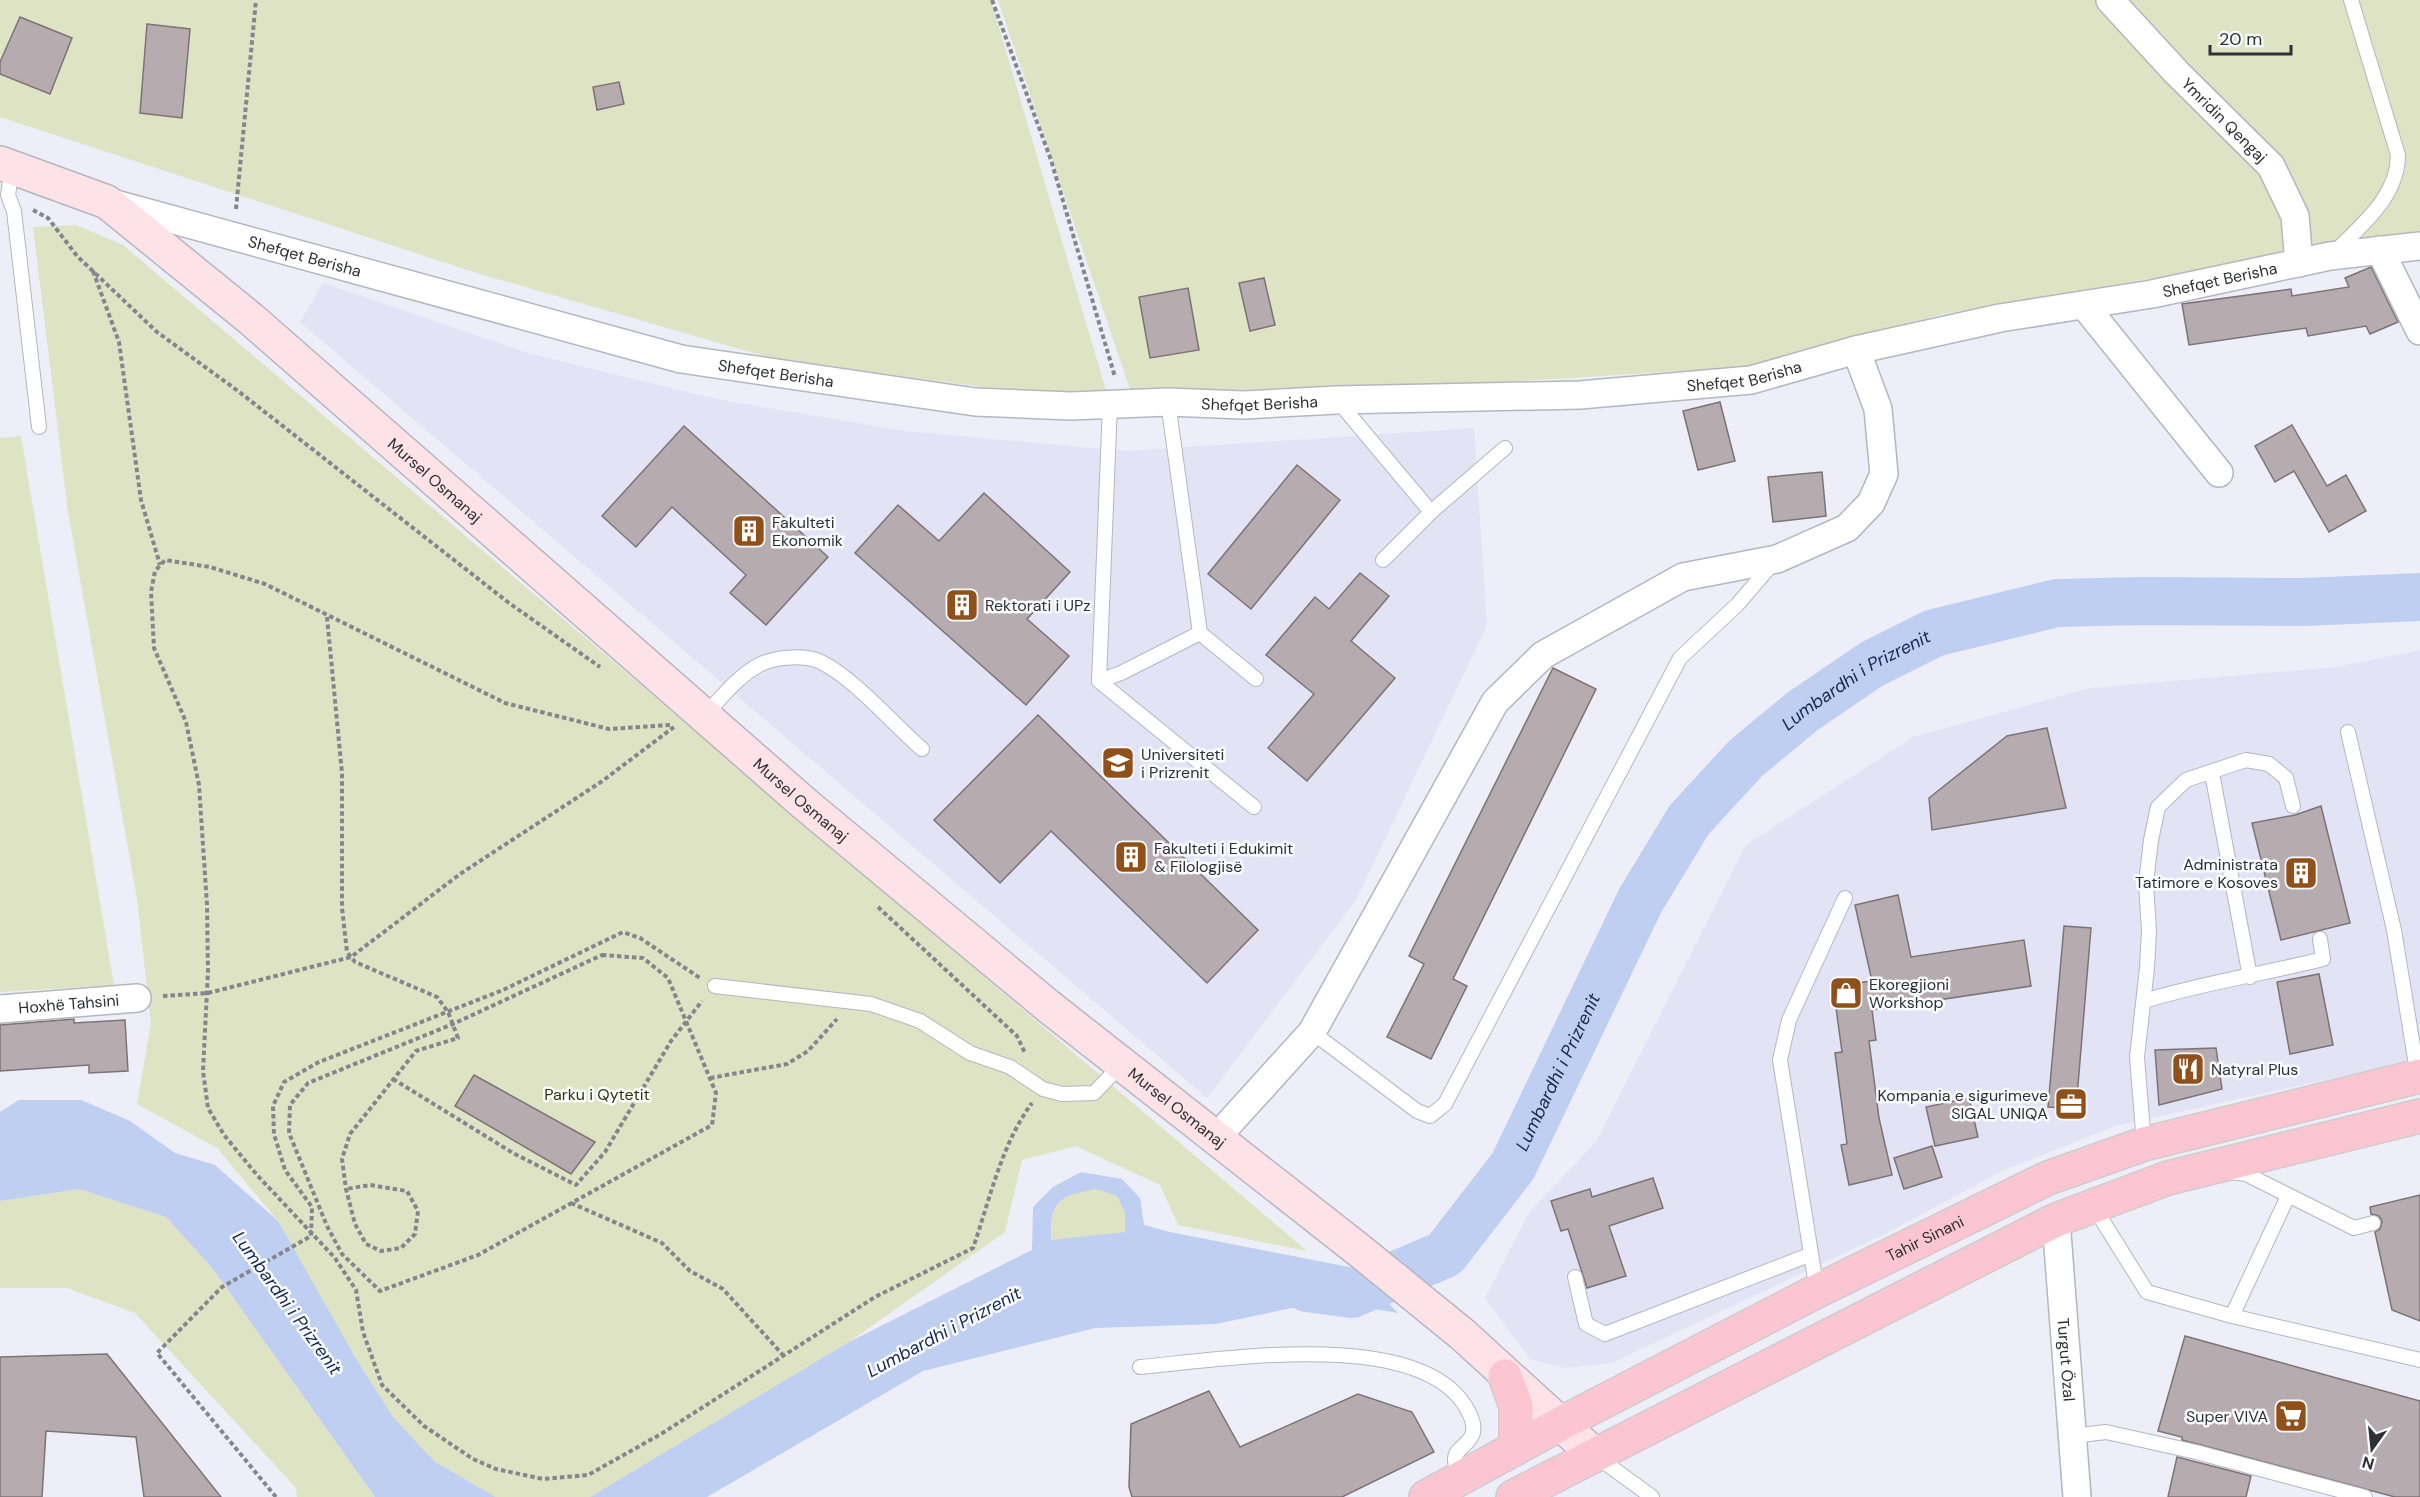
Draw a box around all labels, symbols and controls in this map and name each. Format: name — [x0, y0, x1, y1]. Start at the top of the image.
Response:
scale bar — [2210, 18, 2291, 56]
text: 20 m — [2219, 27, 2262, 51]
street label: Ymridin Qengaj — [2177, 73, 2271, 167]
street label: Shefqet Berisha — [246, 231, 364, 282]
street label: Shefqet Berisha — [2161, 258, 2279, 302]
street label: Shefqet Berisha — [717, 355, 835, 392]
street label: Shefqet Berisha — [1686, 356, 1804, 397]
street label: Shefqet Berisha — [1201, 391, 1318, 416]
street label: Mursel Osmanaj — [383, 433, 486, 527]
place label: Fakulteti Ekonomik — [772, 512, 843, 551]
building icon: Fakulteti Ekonomik — [731, 513, 767, 549]
building icon: Rektorati i UPz — [944, 587, 980, 623]
place label: Rektorati i UPz — [985, 595, 1091, 616]
water label: Lumbardhi i Prizrenit — [1776, 624, 1936, 736]
place label: Universiteti i Prizrenit — [1141, 744, 1224, 783]
school or university icon: Universiteti i Prizrenit — [1100, 745, 1136, 781]
street label: Mursel Osmanaj — [749, 754, 853, 847]
place label: Fakulteti i Edukimit & Filologjisë — [1154, 838, 1293, 877]
building icon: Fakulteti i Edukimit & Filologjisë — [1113, 839, 1149, 875]
place label: Administrata Tatimore e Kosoves — [2135, 854, 2278, 893]
building icon: Administrata Tatimore e Kosoves — [2283, 855, 2319, 891]
place label: Ekoregjioni Workshop — [1869, 974, 1949, 1013]
shop icon: Ekoregjioni Workshop — [1828, 975, 1864, 1011]
water label: Lumbardhi i Prizrenit — [1510, 988, 1606, 1155]
street label: Hoxhë Tahsini — [18, 989, 120, 1018]
restaurant icon: Natyral Plus — [2170, 1051, 2206, 1087]
place label: Natyral Plus — [2211, 1059, 2298, 1080]
street label: Mursel Osmanaj — [1124, 1063, 1230, 1153]
park label: Parku i Qytetit — [544, 1084, 650, 1105]
place label: Kompania e sigurimeve SIGAL UNIQA — [1878, 1085, 2048, 1124]
office icon: Kompania e sigurimeve SIGAL UNIQA — [2053, 1086, 2089, 1122]
street label: Tahir Sinani — [1883, 1211, 1967, 1267]
water label: Lumbardhi i Prizrenit — [227, 1226, 348, 1380]
water label: Lumbardhi i Prizrenit — [862, 1281, 1026, 1383]
street label: Turgut Özal — [2052, 1317, 2080, 1402]
supermarket icon: Super VIVA — [2273, 1398, 2309, 1434]
place label: Super VIVA — [2186, 1406, 2268, 1427]
north arrow — [2342, 1419, 2402, 1479]
text: N — [2360, 1451, 2377, 1475]

